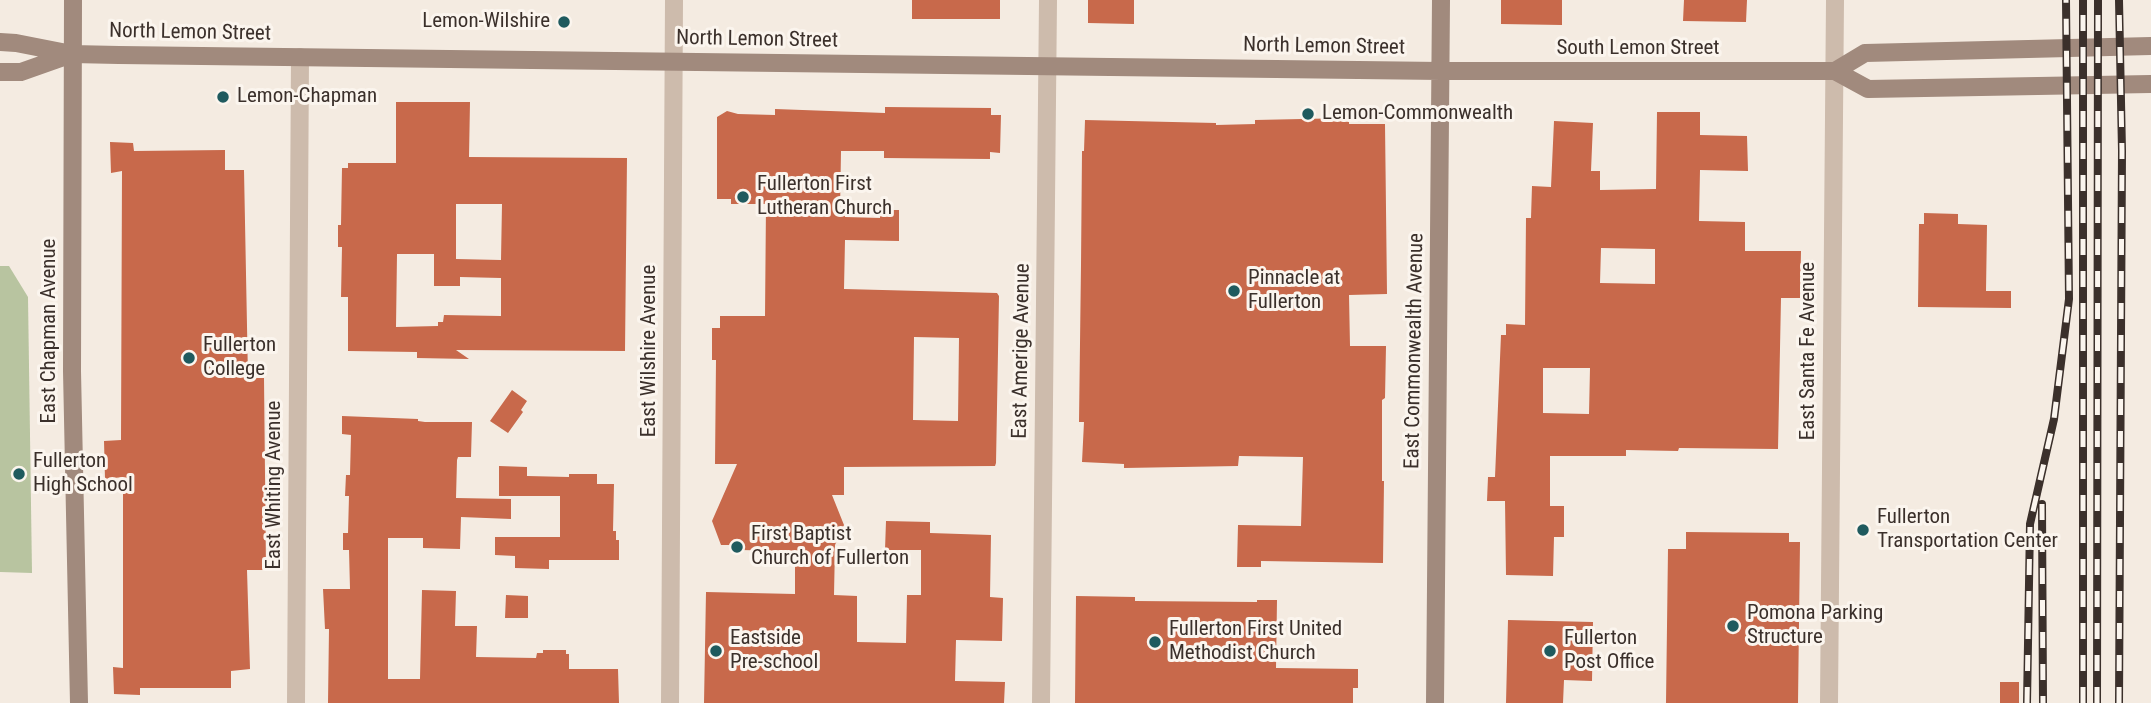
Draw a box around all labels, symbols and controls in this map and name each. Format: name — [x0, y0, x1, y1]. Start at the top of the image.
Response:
place label: Lemon-Wilshire — [422, 9, 550, 35]
marker: Lemon-Wilshire — [556, 14, 572, 30]
street label: North Lemon Street — [109, 19, 271, 47]
street label: North Lemon Street — [676, 26, 838, 54]
street label: North Lemon Street — [1243, 33, 1405, 61]
street label: South Lemon Street — [1556, 36, 1720, 62]
place label: Lemon-Chapman — [237, 84, 377, 110]
marker: Lemon-Chapman — [215, 89, 231, 105]
place label: Lemon-Commonwealth — [1322, 101, 1513, 127]
marker: Lemon-Commonwealth — [1300, 106, 1316, 122]
place label: Fullerton First Lutheran Church — [757, 172, 892, 222]
marker: Fullerton First Lutheran Church — [735, 189, 751, 205]
street label: East Commonwealth Avenue — [1400, 233, 1430, 469]
street label: East Chapman Avenue — [37, 239, 63, 423]
street label: East Santa Fe Avenue — [1796, 262, 1822, 440]
street label: East Amerige Avenue — [1008, 263, 1036, 439]
street label: East Wilshire Avenue — [637, 265, 663, 437]
place label: Pinnacle at Fullerton — [1248, 266, 1340, 316]
marker: Pinnacle at Fullerton — [1226, 283, 1242, 299]
place label: Fullerton College — [203, 333, 276, 383]
marker: Fullerton College — [181, 350, 197, 366]
street label: East Whiting Avenue — [262, 401, 288, 569]
place label: Fullerton High School — [33, 449, 133, 499]
marker: Fullerton High School — [11, 466, 27, 482]
place label: Fullerton Transportation Center — [1877, 505, 2058, 555]
place label: First Baptist Church of Fullerton — [751, 522, 909, 572]
marker: Fullerton Transportation Center — [1855, 522, 1871, 538]
marker: First Baptist Church of Fullerton — [729, 539, 745, 555]
place label: Pomona Parking Structure — [1747, 601, 1883, 651]
place label: Fullerton First United Methodist Church — [1169, 617, 1342, 667]
marker: Pomona Parking Structure — [1725, 618, 1741, 634]
place label: Eastside Pre-school — [730, 626, 818, 676]
place label: Fullerton Post Office — [1564, 626, 1654, 676]
marker: Fullerton First United Methodist Church — [1147, 634, 1163, 650]
marker: Eastside Pre-school — [708, 643, 724, 659]
marker: Fullerton Post Office — [1542, 643, 1558, 659]

